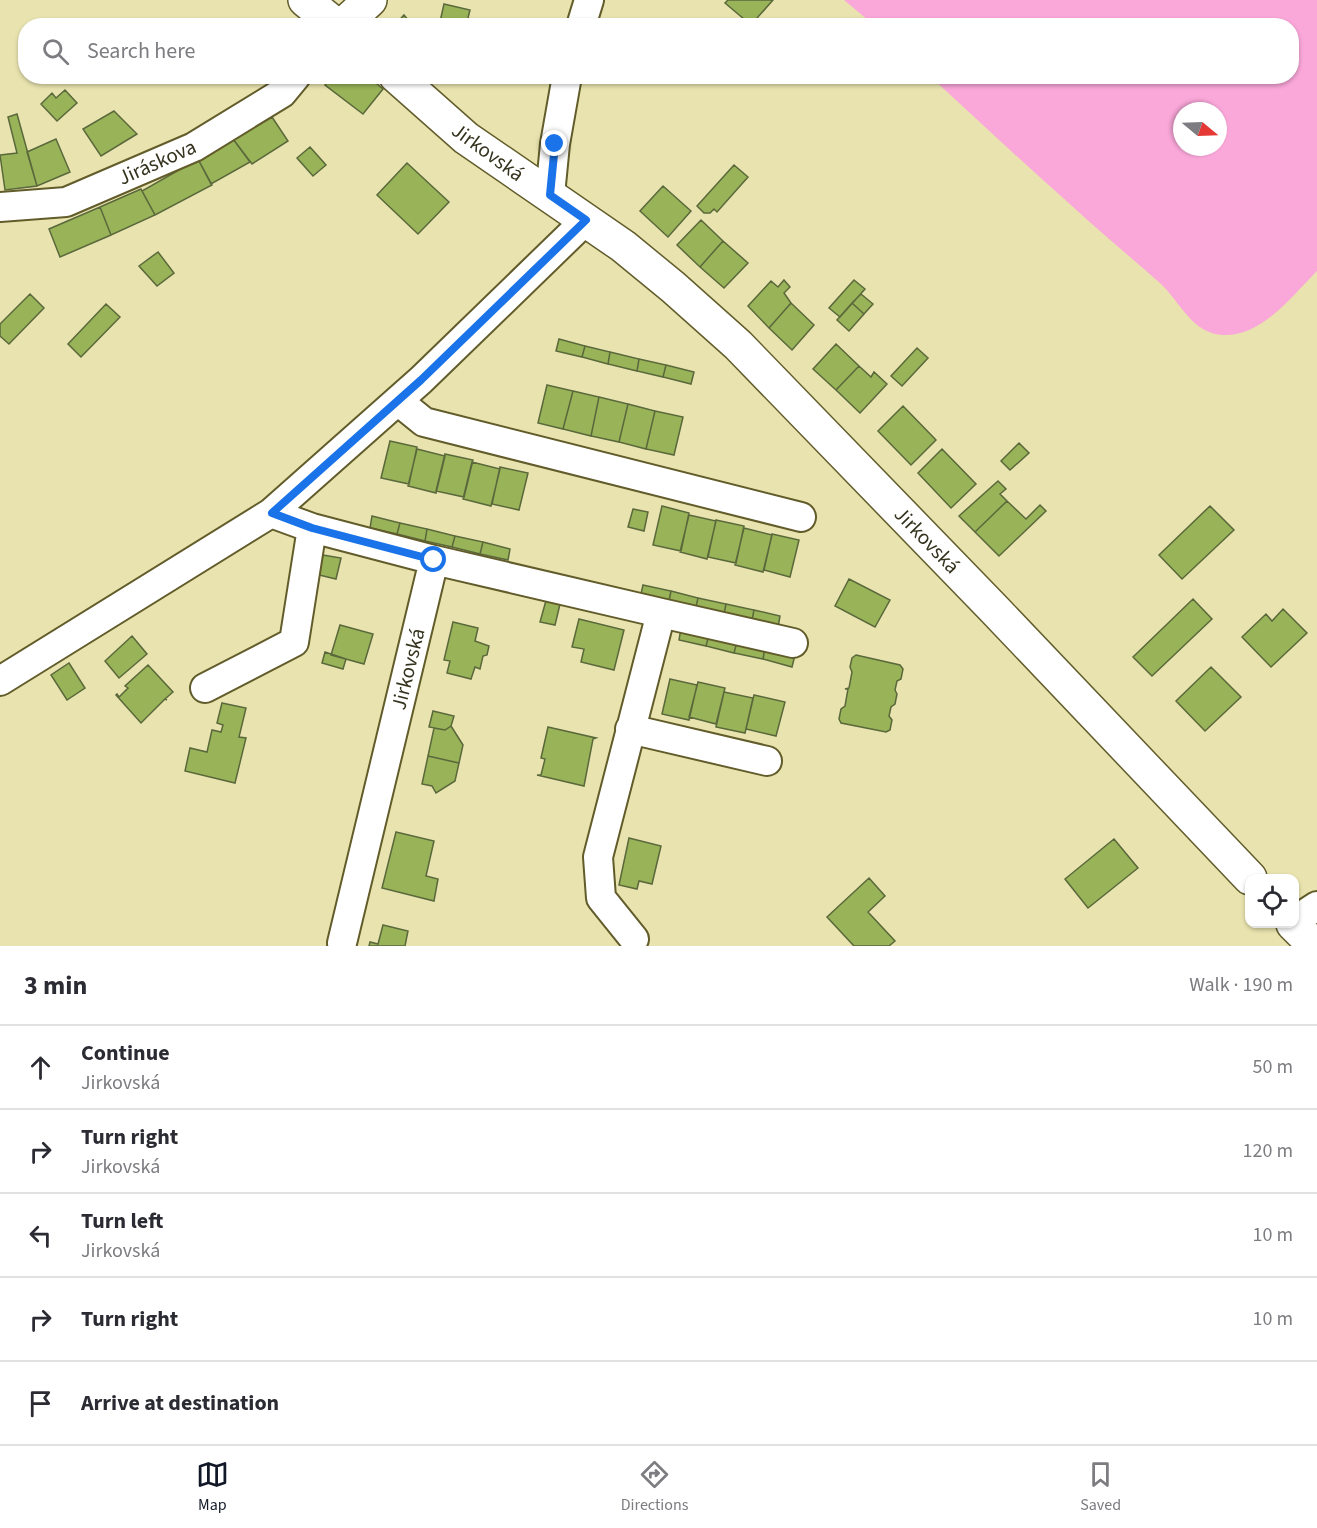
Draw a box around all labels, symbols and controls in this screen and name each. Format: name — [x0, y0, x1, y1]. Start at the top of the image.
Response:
search box — [18, 18, 1299, 84]
icon: search — [39, 35, 72, 68]
text: Search here — [87, 35, 195, 67]
north arrow — [1173, 102, 1227, 156]
street label: Jirkovská — [446, 115, 530, 189]
route end — [541, 130, 567, 156]
street label: Jiráskova — [113, 131, 201, 193]
street label: Jirkovská — [887, 500, 967, 580]
route start — [420, 546, 446, 572]
street label: Jirkovská — [383, 625, 433, 713]
map controls — [1245, 874, 1299, 928]
button: locate — [1245, 874, 1299, 928]
text: 3 min — [24, 967, 87, 1004]
text: Walk · 190 m — [1189, 971, 1293, 999]
text: Continue — [81, 1037, 170, 1069]
icon: ahead — [24, 1051, 57, 1084]
text: 50 m — [1253, 1053, 1293, 1081]
text: Jirkovská — [81, 1069, 160, 1097]
text: Turn right — [81, 1121, 178, 1153]
icon: right — [24, 1135, 57, 1168]
text: 120 m — [1243, 1137, 1293, 1165]
text: Jirkovská — [81, 1153, 160, 1181]
text: Turn left — [81, 1205, 163, 1237]
icon: left — [24, 1219, 57, 1252]
text: 10 m — [1253, 1221, 1293, 1249]
text: Jirkovská — [81, 1237, 160, 1265]
icon: right — [24, 1303, 57, 1336]
text: Turn right — [81, 1303, 178, 1335]
text: 10 m — [1253, 1305, 1293, 1333]
icon: arrive — [24, 1387, 57, 1420]
text: Arrive at destination — [81, 1387, 279, 1419]
tab: Map — [196, 1458, 229, 1516]
tab: Directions — [621, 1458, 688, 1516]
tab: Saved — [1080, 1458, 1121, 1516]

